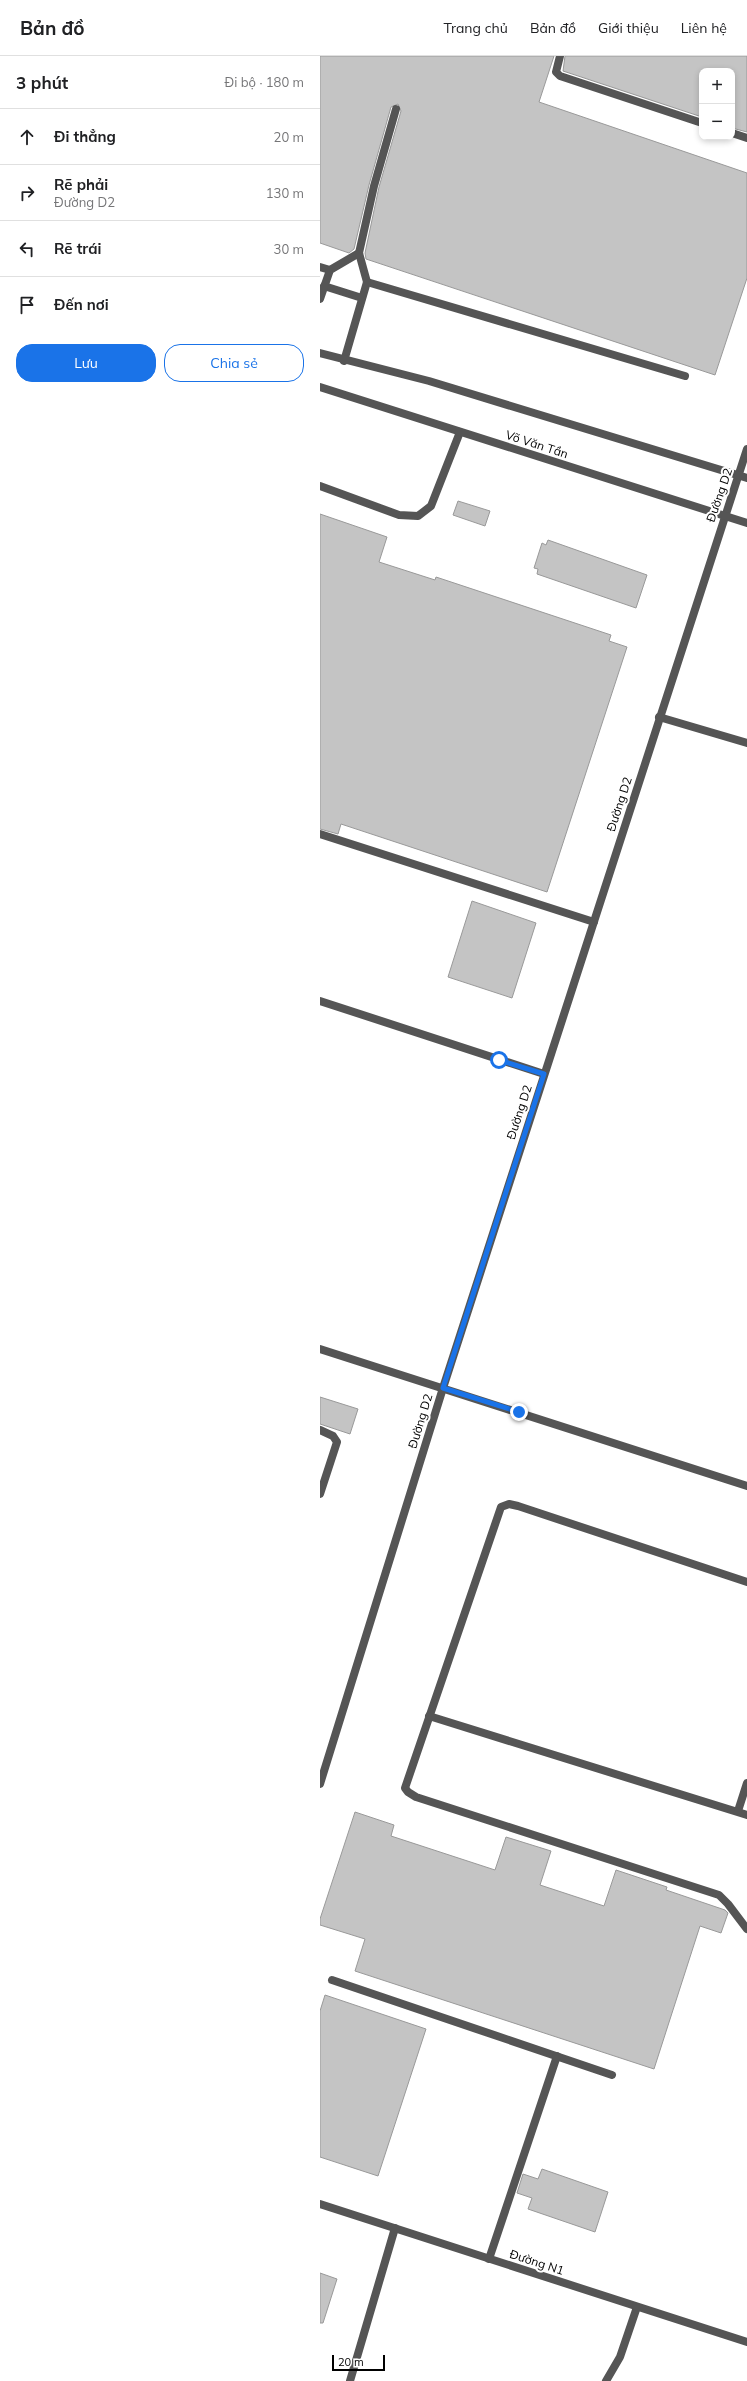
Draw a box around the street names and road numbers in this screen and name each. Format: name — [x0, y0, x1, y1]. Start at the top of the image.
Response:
street label: Võ Văn Tần — [504, 427, 570, 461]
street label: Đường D2 — [703, 466, 735, 524]
street label: Đường D2 — [603, 775, 635, 833]
street label: Đường D2 — [503, 1083, 535, 1141]
street label: Đường D2 — [405, 1392, 435, 1450]
street label: Đường N1 — [508, 2246, 566, 2278]

